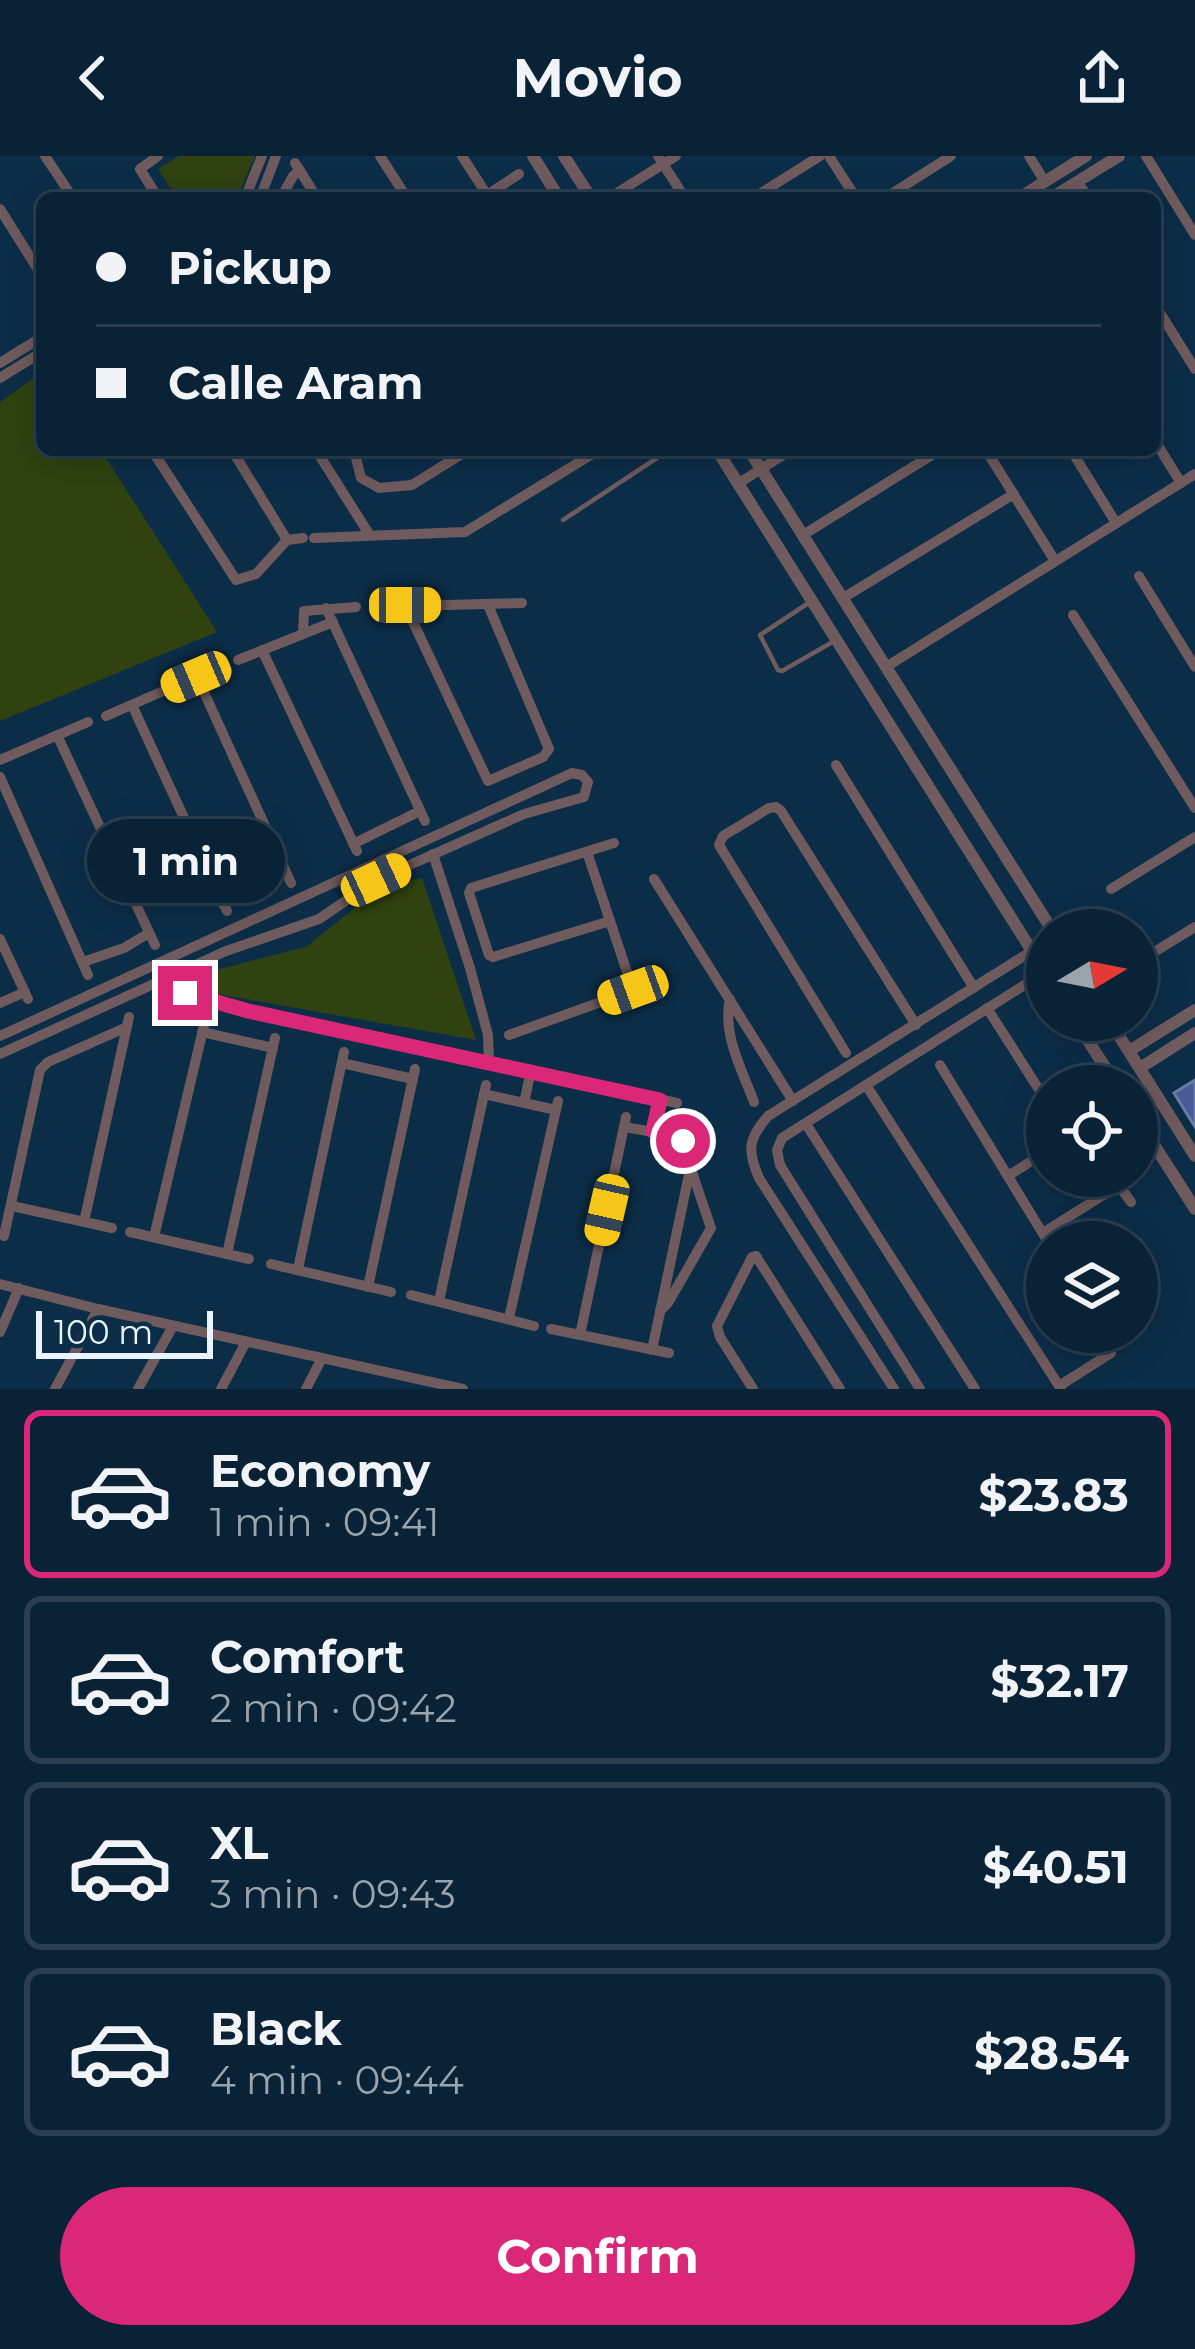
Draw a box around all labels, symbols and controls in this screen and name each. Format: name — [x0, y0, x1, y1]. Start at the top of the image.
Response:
icon: back — [60, 45, 126, 111]
text: Movio — [512, 45, 683, 111]
icon: share — [1069, 45, 1135, 111]
text: Pickup — [168, 240, 332, 295]
text: Calle Aram — [168, 355, 423, 410]
car — [369, 587, 441, 623]
car — [156, 646, 236, 708]
callout: 1 min — [86, 819, 284, 903]
text: 1 min — [133, 837, 239, 885]
car — [336, 848, 416, 912]
north arrow — [1026, 909, 1158, 1041]
map controls — [1026, 909, 1158, 1353]
car — [593, 961, 673, 1019]
route end — [158, 966, 212, 1020]
button: locate — [1026, 1065, 1158, 1197]
route start — [656, 1114, 710, 1168]
car — [581, 1171, 633, 1249]
button: layers — [1026, 1221, 1158, 1353]
scale bar — [36, 1305, 213, 1358]
text: 100 m — [54, 1312, 153, 1352]
icon: car — [66, 1440, 174, 1548]
text: Economy — [210, 1443, 430, 1498]
text: $23.83 — [979, 1467, 1129, 1522]
text: 1 min · 09:41 — [210, 1498, 440, 1546]
icon: car — [66, 1626, 174, 1734]
text: Comfort — [210, 1629, 405, 1684]
text: $32.17 — [990, 1653, 1129, 1708]
text: 2 min · 09:42 — [210, 1684, 457, 1732]
icon: car — [66, 1812, 174, 1920]
text: XL — [210, 1815, 268, 1870]
text: $40.51 — [983, 1839, 1129, 1894]
text: 3 min · 09:43 — [210, 1870, 456, 1918]
icon: car — [66, 1998, 174, 2106]
text: Black — [210, 2001, 342, 2056]
text: $28.54 — [974, 2025, 1129, 2080]
text: 4 min · 09:44 — [210, 2056, 464, 2104]
button: Confirm — [60, 2187, 1135, 2325]

